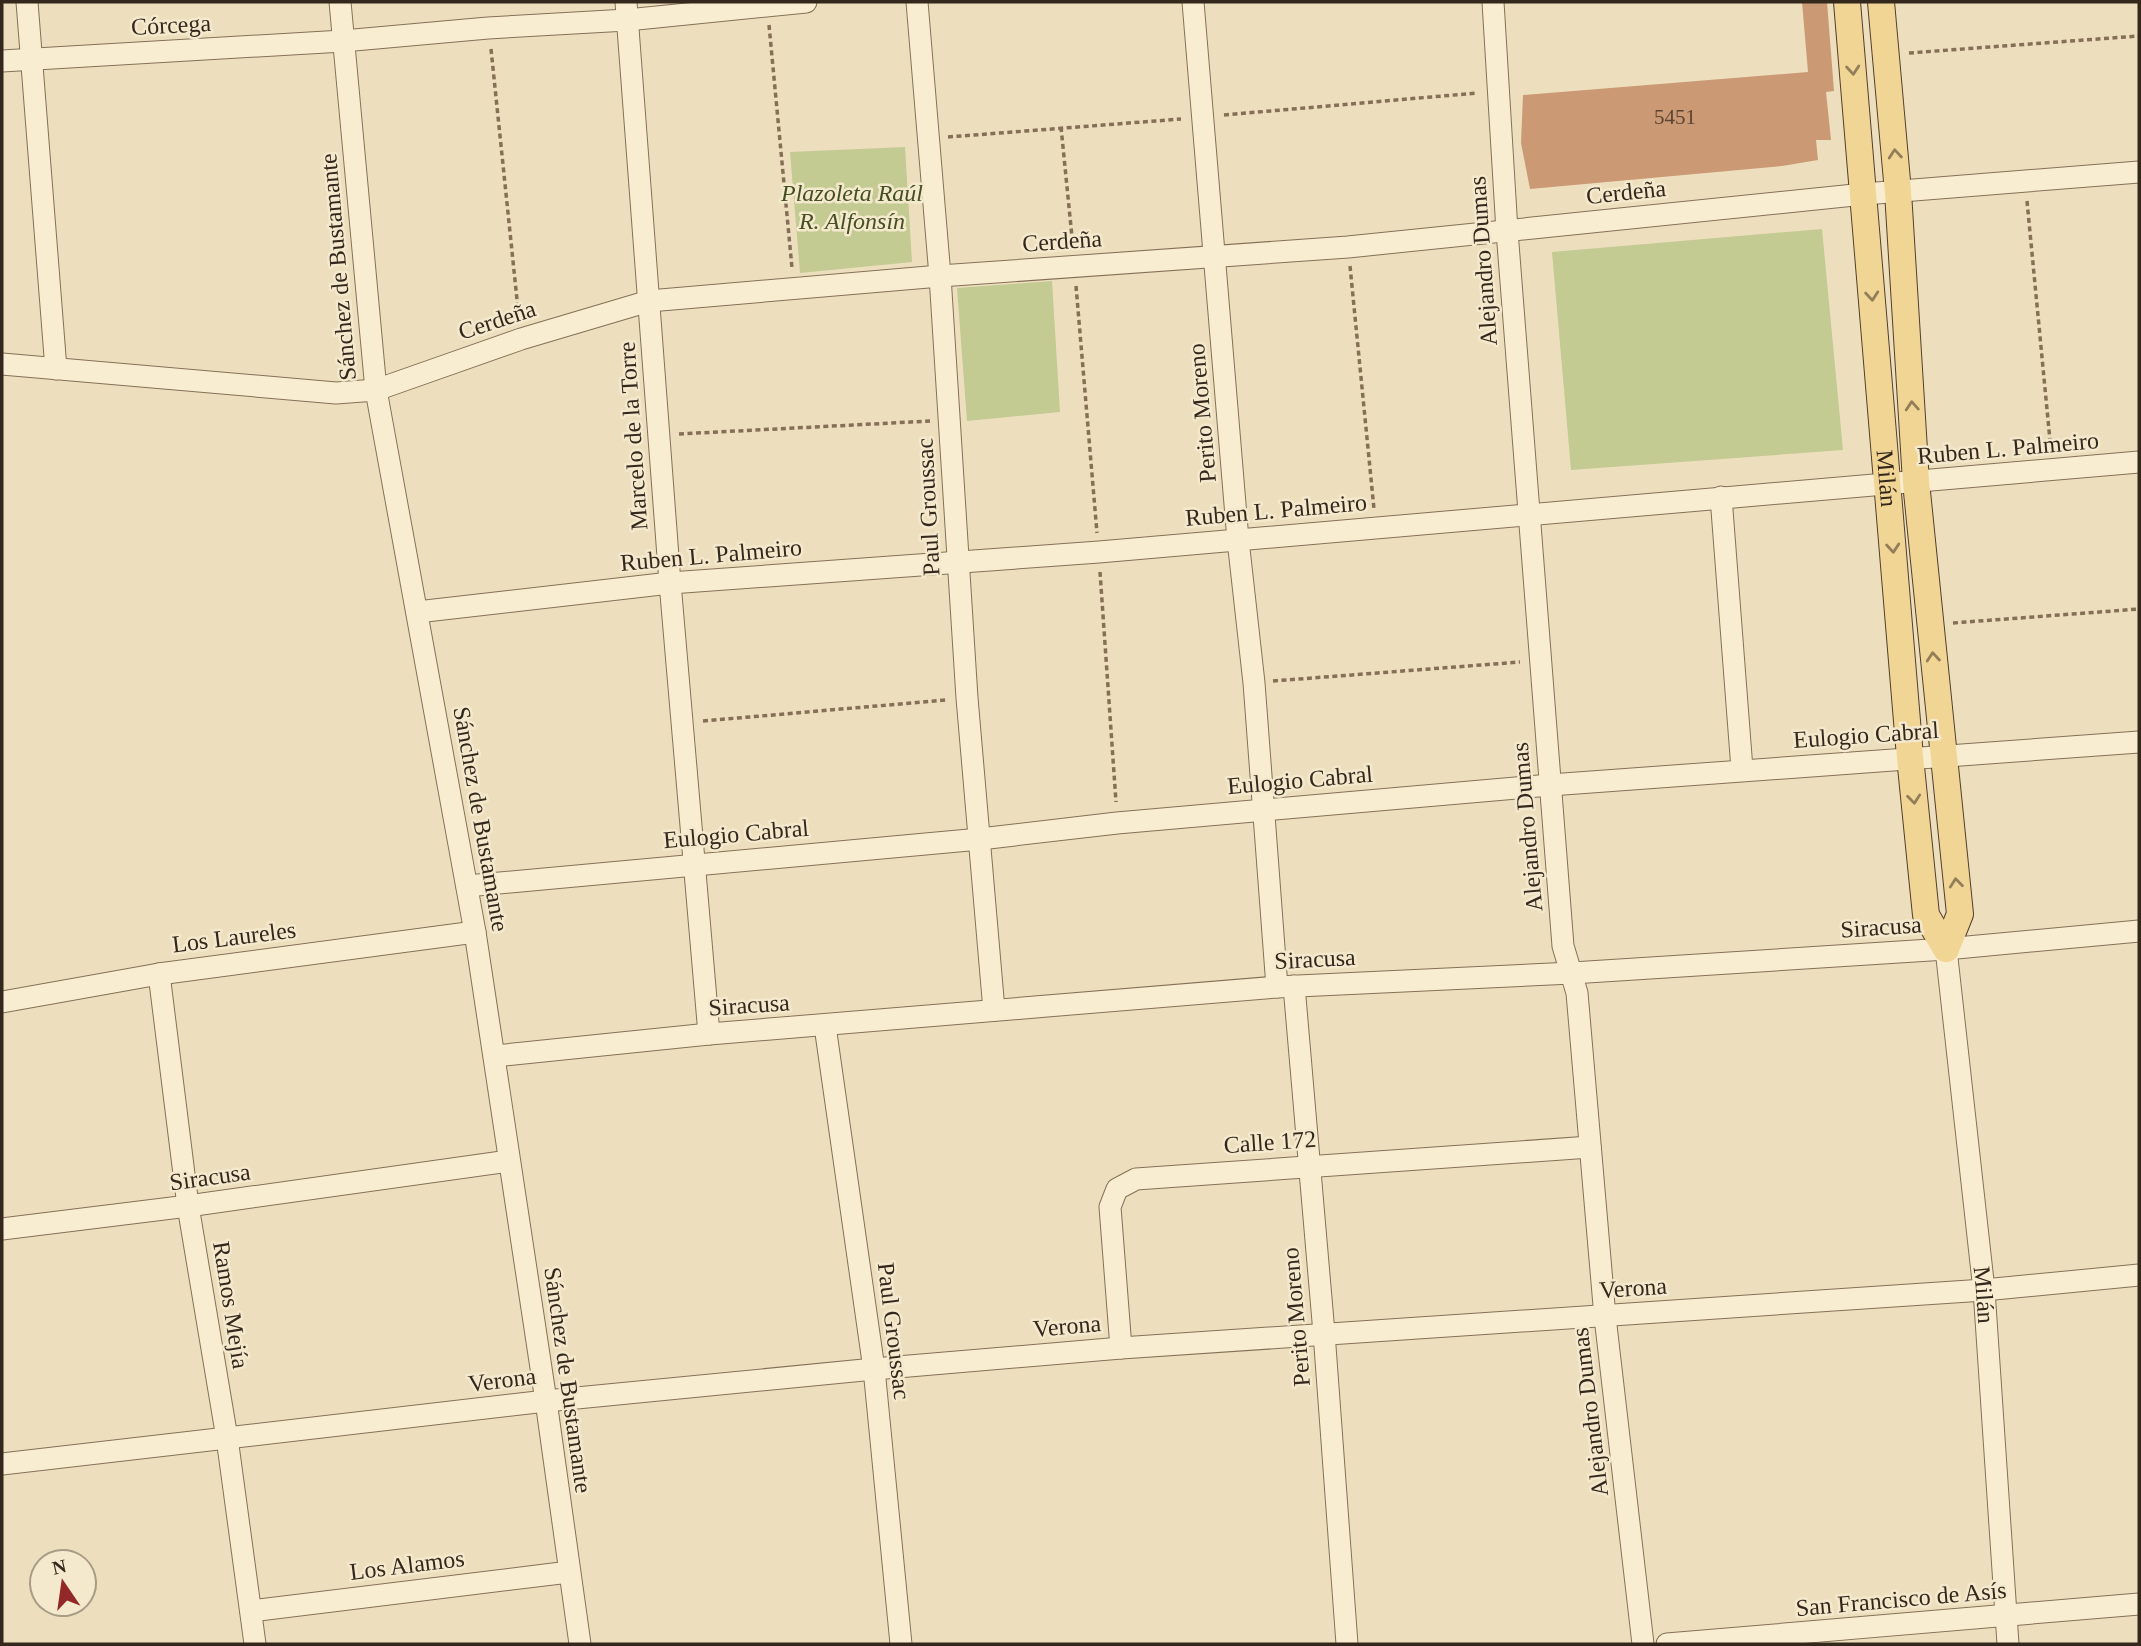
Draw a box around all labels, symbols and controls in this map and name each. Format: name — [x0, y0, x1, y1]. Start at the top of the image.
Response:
street label: Córcega — [130, 10, 212, 40]
one-way arrow — [1845, 65, 1860, 76]
house number: 5451 — [1654, 105, 1696, 129]
one-way arrow — [1888, 149, 1903, 160]
street label: Sánchez de Bustamante — [315, 152, 361, 382]
street label: Alejandro Dumas — [1464, 175, 1502, 347]
street label: Cerdeña — [1585, 175, 1667, 209]
park label: Plazoleta Raúl R. Alfonsín — [780, 180, 923, 234]
street label: Cerdeña — [1021, 225, 1103, 257]
one-way arrow — [1864, 291, 1879, 302]
street label: Cerdeña — [455, 295, 539, 345]
street label: Marcelo de la Torre — [613, 341, 653, 531]
street label: Perito Moreno — [1183, 342, 1221, 484]
one-way arrow — [1904, 400, 1919, 411]
street label: Ruben L. Palmeiro — [1916, 427, 2100, 469]
street label: Paul Groussac — [911, 437, 945, 577]
street label: Milán — [1871, 449, 1902, 508]
street label: Ruben L. Palmeiro — [1184, 489, 1368, 531]
street label: Ruben L. Palmeiro — [619, 534, 803, 576]
one-way arrow — [1885, 542, 1900, 553]
one-way arrow — [1926, 651, 1941, 662]
street label: Sánchez de Bustamante — [448, 705, 514, 933]
street label: Eulogio Cabral — [1792, 717, 1940, 753]
street label: Alejandro Dumas — [1507, 741, 1547, 913]
street label: Eulogio Cabral — [1226, 761, 1374, 799]
one-way arrow — [1906, 794, 1921, 805]
street label: Eulogio Cabral — [662, 815, 810, 853]
one-way arrow — [1949, 877, 1964, 889]
street label: Siracusa — [1840, 911, 1923, 943]
street label: Los Laureles — [171, 917, 297, 957]
street label: Siracusa — [1274, 944, 1357, 974]
street label: Siracusa — [708, 989, 791, 1021]
street label: Calle 172 — [1223, 1126, 1317, 1158]
street label: Siracusa — [168, 1158, 252, 1196]
street label: Ramos Mejía — [208, 1239, 254, 1371]
street label: Perito Moreno — [1277, 1246, 1315, 1388]
street label: Paul Groussac — [873, 1261, 915, 1401]
street label: Sánchez de Bustamante — [539, 1265, 597, 1495]
street label: Milán — [1968, 1265, 1999, 1324]
street label: Verona — [1598, 1273, 1668, 1303]
street label: Verona — [1032, 1310, 1102, 1342]
street label: Alejandro Dumas — [1567, 1326, 1613, 1498]
street label: Verona — [467, 1363, 538, 1397]
street label: Los Alamos — [348, 1545, 466, 1585]
north arrow — [28, 1548, 98, 1618]
text: N — [50, 1555, 69, 1579]
street label: San Francisco de Asís — [1795, 1577, 2007, 1621]

